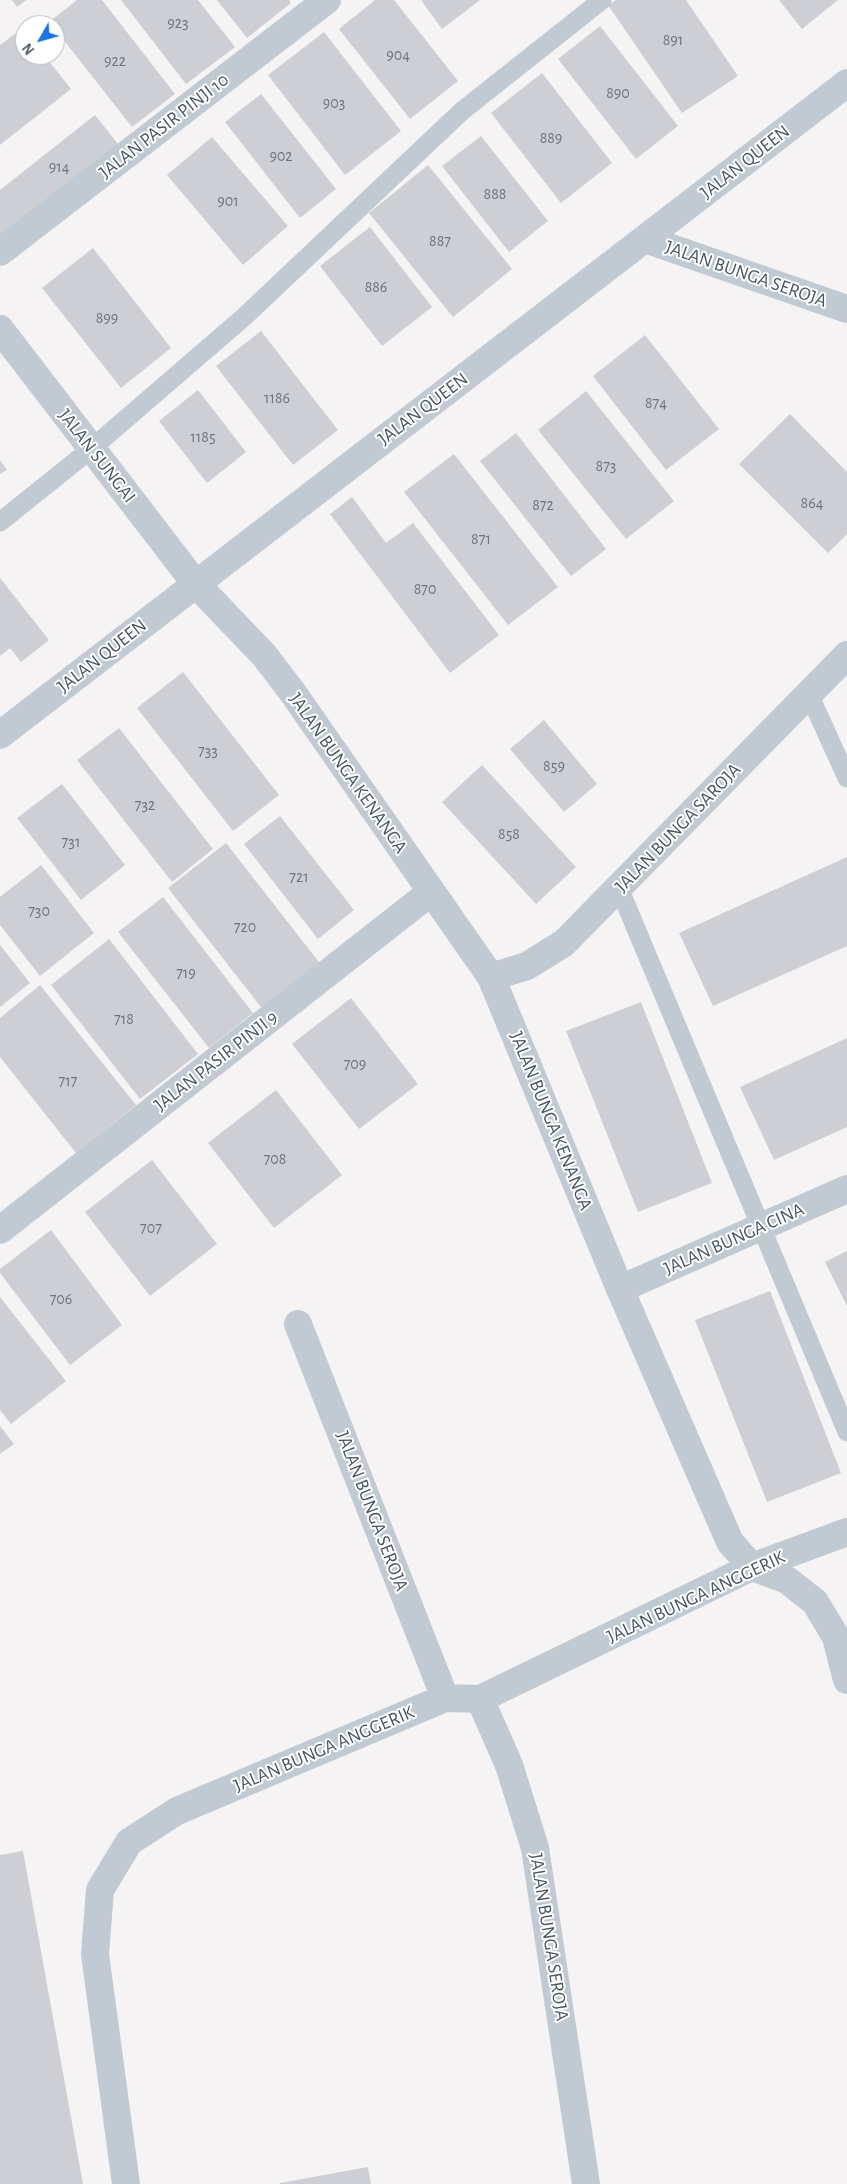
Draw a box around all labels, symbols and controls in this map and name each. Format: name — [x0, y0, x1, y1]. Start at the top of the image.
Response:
house number: 923 — [167, 13, 189, 33]
north arrow — [15, 15, 65, 65]
house number: 891 — [663, 30, 683, 50]
text: N — [20, 40, 37, 57]
house number: 904 — [386, 45, 410, 65]
house number: 922 — [104, 51, 126, 71]
street label: JALAN PASIR PINJI 10 — [95, 68, 233, 184]
house number: 890 — [606, 83, 630, 103]
house number: 903 — [323, 93, 345, 113]
street label: JALAN QUEEN — [696, 120, 794, 204]
house number: 889 — [540, 128, 562, 148]
house number: 902 — [269, 146, 293, 166]
house number: 914 — [49, 157, 69, 177]
house number: 888 — [484, 184, 506, 204]
house number: 901 — [217, 191, 239, 211]
house number: 887 — [429, 231, 451, 251]
street label: JALAN BUNGA SEROJA — [662, 236, 830, 312]
house number: 886 — [365, 277, 387, 297]
house number: 899 — [96, 308, 118, 328]
street label: JALAN QUEEN — [373, 368, 473, 450]
house number: 1186 — [264, 388, 290, 408]
house number: 874 — [645, 393, 667, 413]
street label: JALAN SUNGAI — [53, 405, 141, 507]
house number: 1185 — [190, 427, 216, 447]
house number: 873 — [596, 456, 616, 476]
house number: 864 — [801, 493, 823, 513]
house number: 872 — [532, 495, 554, 515]
house number: 871 — [471, 529, 491, 549]
house number: 870 — [414, 579, 436, 599]
street label: JALAN QUEEN — [53, 614, 151, 698]
street label: JALAN BUNGA KENANGA — [284, 688, 412, 858]
house number: 733 — [198, 741, 218, 761]
house number: 859 — [543, 756, 565, 776]
street label: JALAN BUNGA SAROJA — [610, 758, 746, 898]
house number: 732 — [135, 795, 155, 815]
house number: 858 — [498, 824, 520, 844]
house number: 731 — [62, 832, 80, 852]
house number: 721 — [289, 867, 309, 887]
house number: 730 — [28, 901, 50, 921]
house number: 720 — [234, 917, 256, 937]
house number: 719 — [176, 963, 196, 983]
street label: JALAN PASIR PINJI 9 — [150, 1006, 282, 1116]
house number: 718 — [114, 1009, 134, 1029]
street label: JALAN BUNGA KENANGA — [505, 1028, 597, 1214]
house number: 709 — [344, 1054, 366, 1074]
house number: 717 — [59, 1071, 77, 1091]
house number: 708 — [264, 1149, 286, 1169]
street label: JALAN BUNGA CINA — [660, 1198, 808, 1280]
house number: 707 — [140, 1218, 162, 1238]
house number: 706 — [50, 1289, 72, 1309]
street label: JALAN BUNGA SEROJA — [331, 1428, 413, 1594]
street label: JALAN BUNGA ANGGERIK — [603, 1546, 789, 1648]
street label: JALAN BUNGA ANGGERIK — [230, 1701, 418, 1797]
street label: JALAN BUNGA SEROJA — [524, 1851, 574, 2023]

